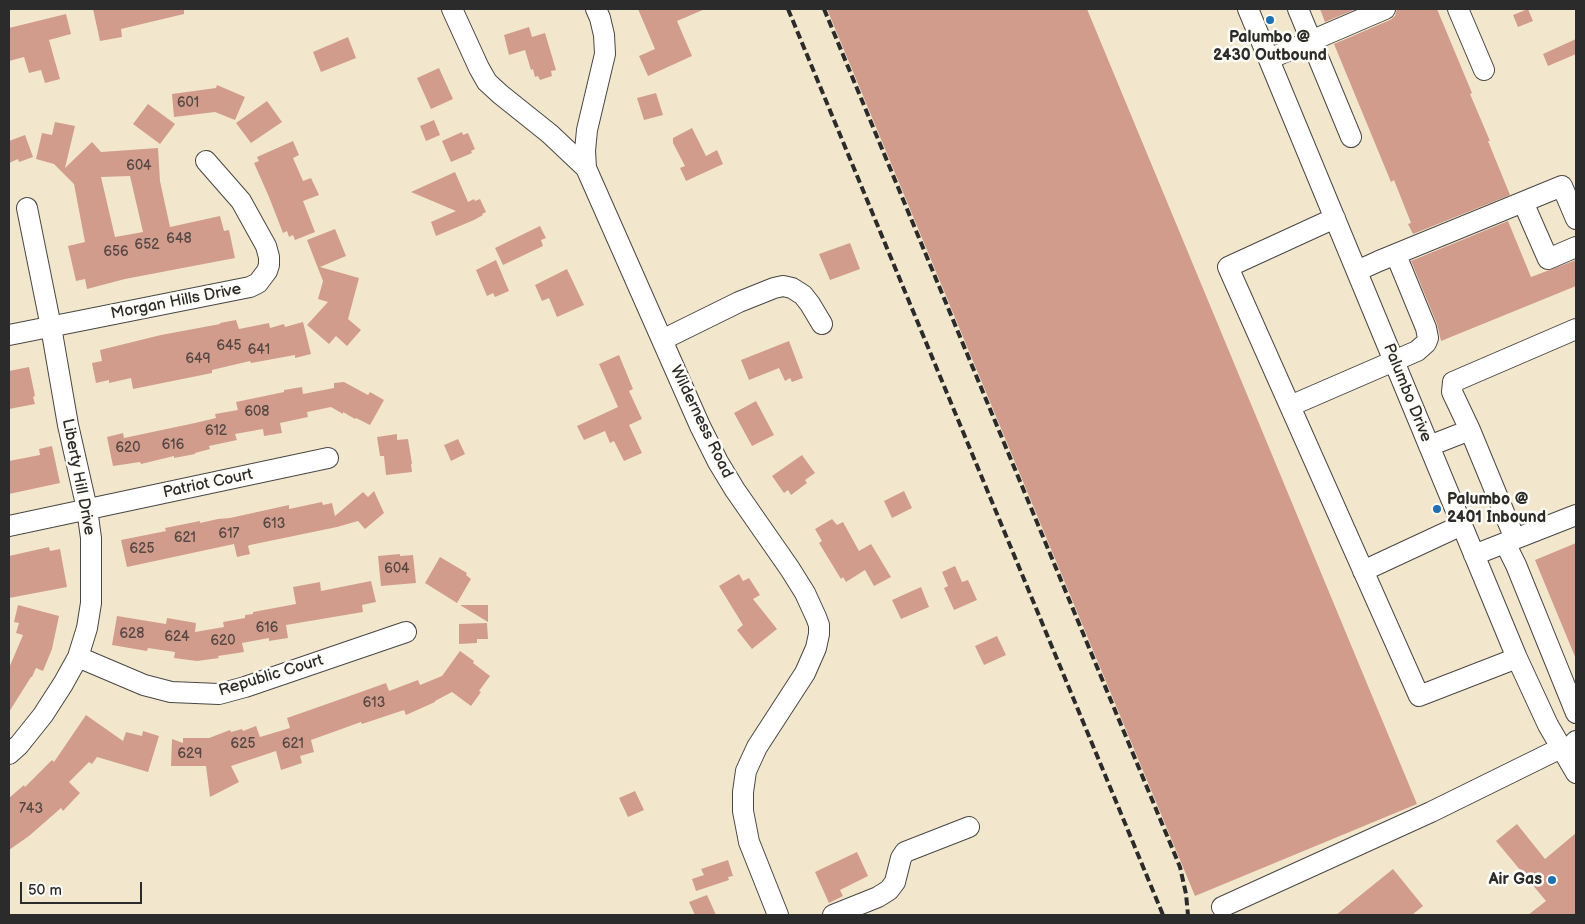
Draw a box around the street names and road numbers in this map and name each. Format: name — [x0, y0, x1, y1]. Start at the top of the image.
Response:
street label: Morgan Hills Drive — [109, 280, 243, 324]
street label: Palumbo Drive — [1379, 341, 1435, 445]
street label: Wilderness Road — [665, 363, 737, 481]
street label: Liberty Hill Drive — [57, 417, 99, 537]
street label: Patriot Court — [161, 465, 255, 503]
street label: Republic Court — [216, 651, 326, 701]

